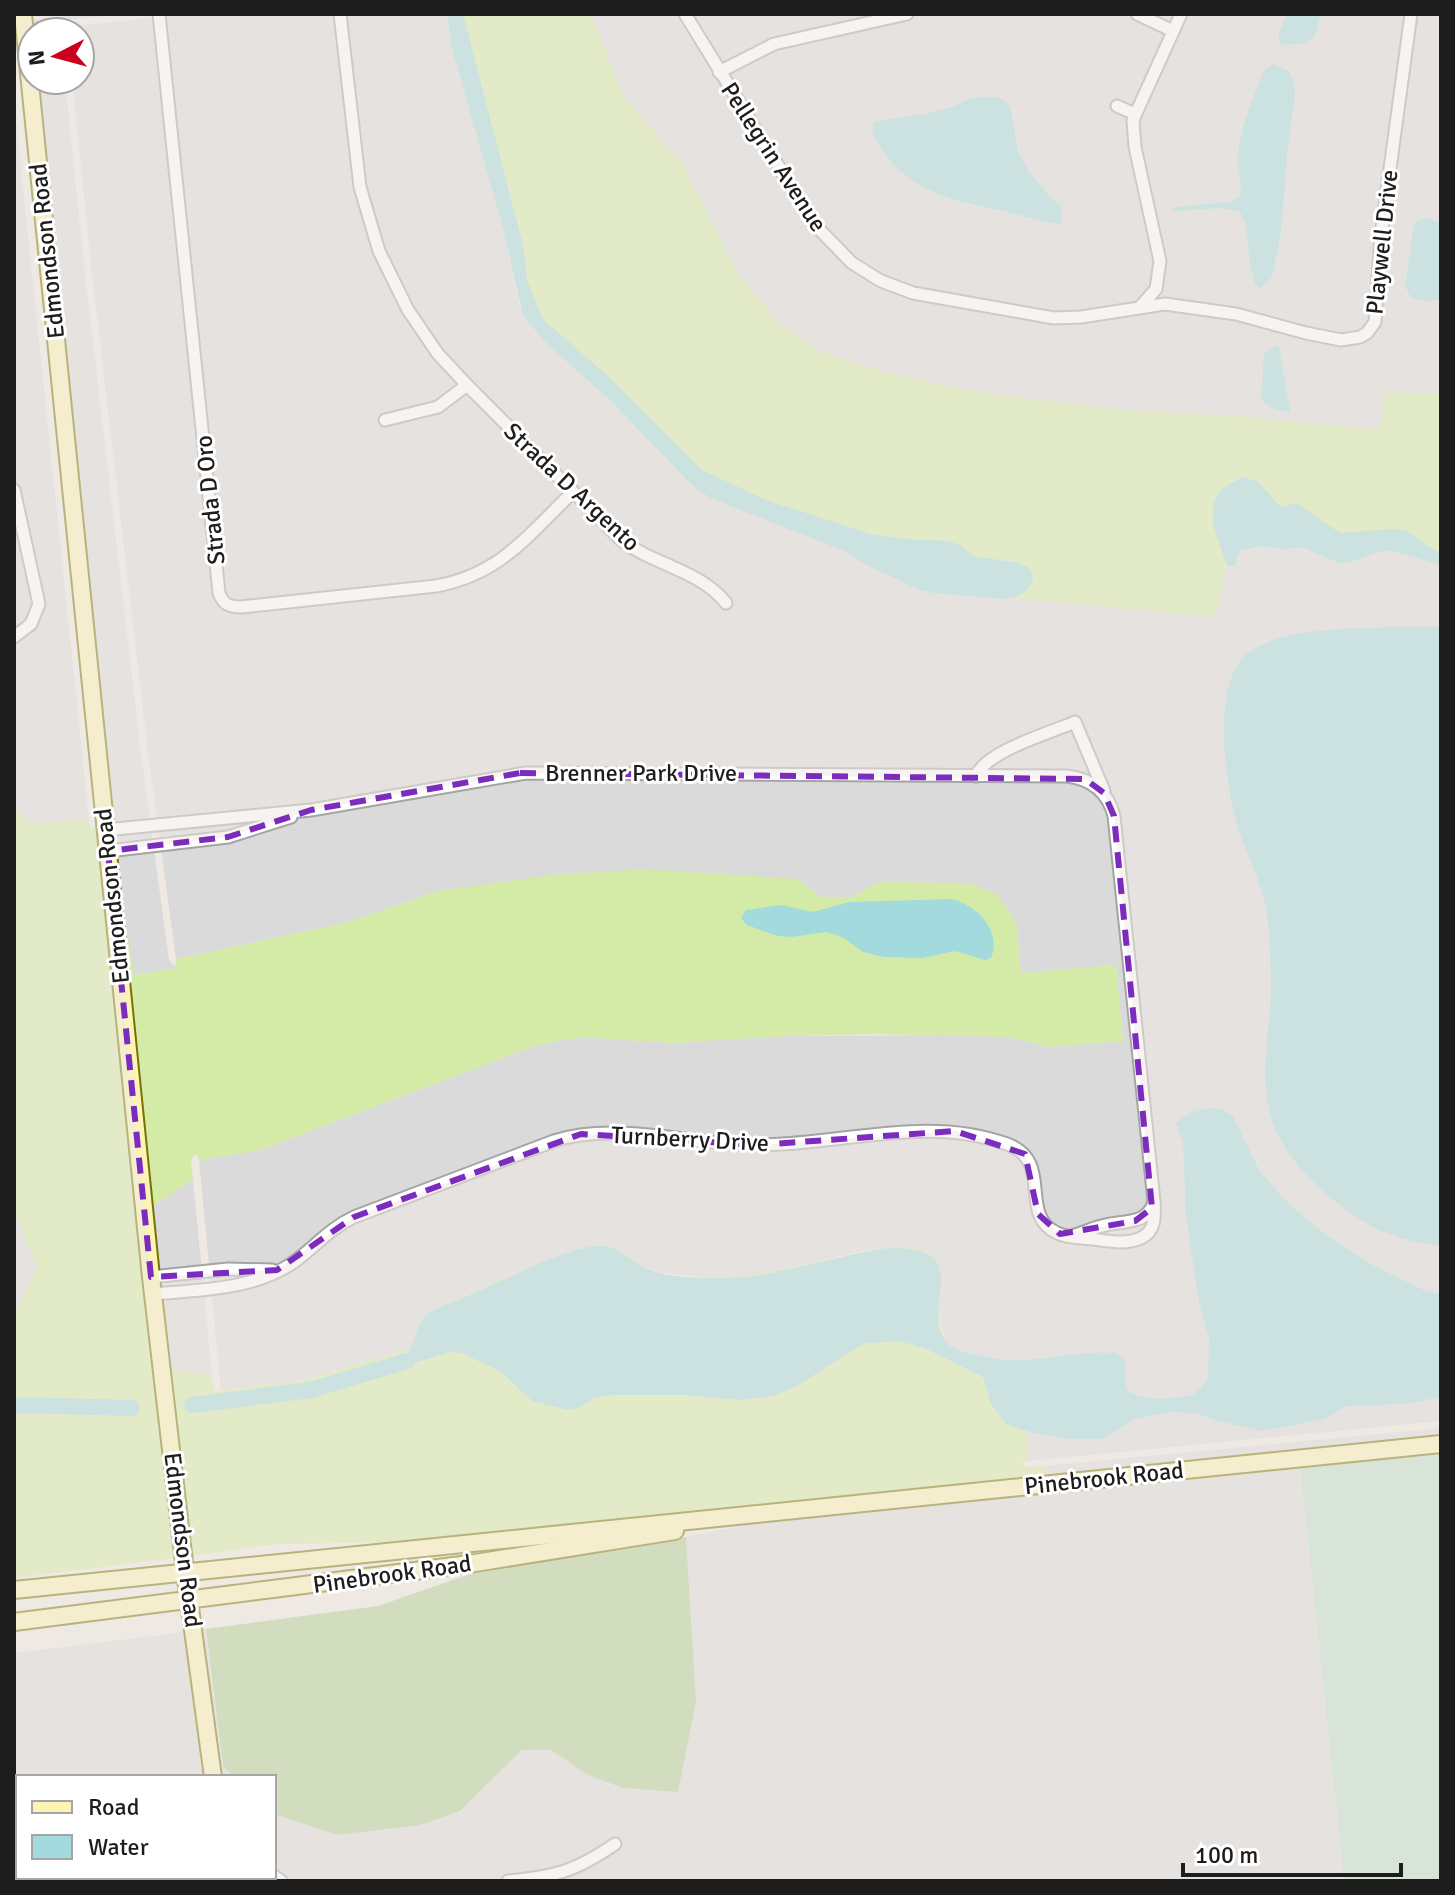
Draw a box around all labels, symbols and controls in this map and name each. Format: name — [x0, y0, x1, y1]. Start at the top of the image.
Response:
north arrow — [16, 16, 96, 96]
text: N — [22, 49, 51, 67]
street label: Pellegrin Avenue — [714, 77, 834, 237]
street label: Edmondson Road — [23, 162, 71, 340]
street label: Playwell Drive — [1359, 168, 1405, 316]
street label: Strada D Argento — [498, 416, 646, 558]
street label: Strada D Oro — [188, 434, 232, 566]
street label: Brenner Park Drive — [545, 758, 737, 788]
street label: Edmondson Road — [88, 807, 136, 985]
street label: Turnberry Drive — [610, 1120, 770, 1158]
street label: Edmondson Road — [157, 1451, 209, 1629]
street label: Pinebrook Road — [1023, 1455, 1185, 1501]
street label: Pinebrook Road — [311, 1548, 473, 1600]
legend — [16, 1775, 276, 1879]
text: Road — [88, 1792, 139, 1822]
scale bar — [1183, 1827, 1401, 1877]
text: Water — [88, 1832, 149, 1862]
text: 100 m — [1195, 1840, 1258, 1870]

